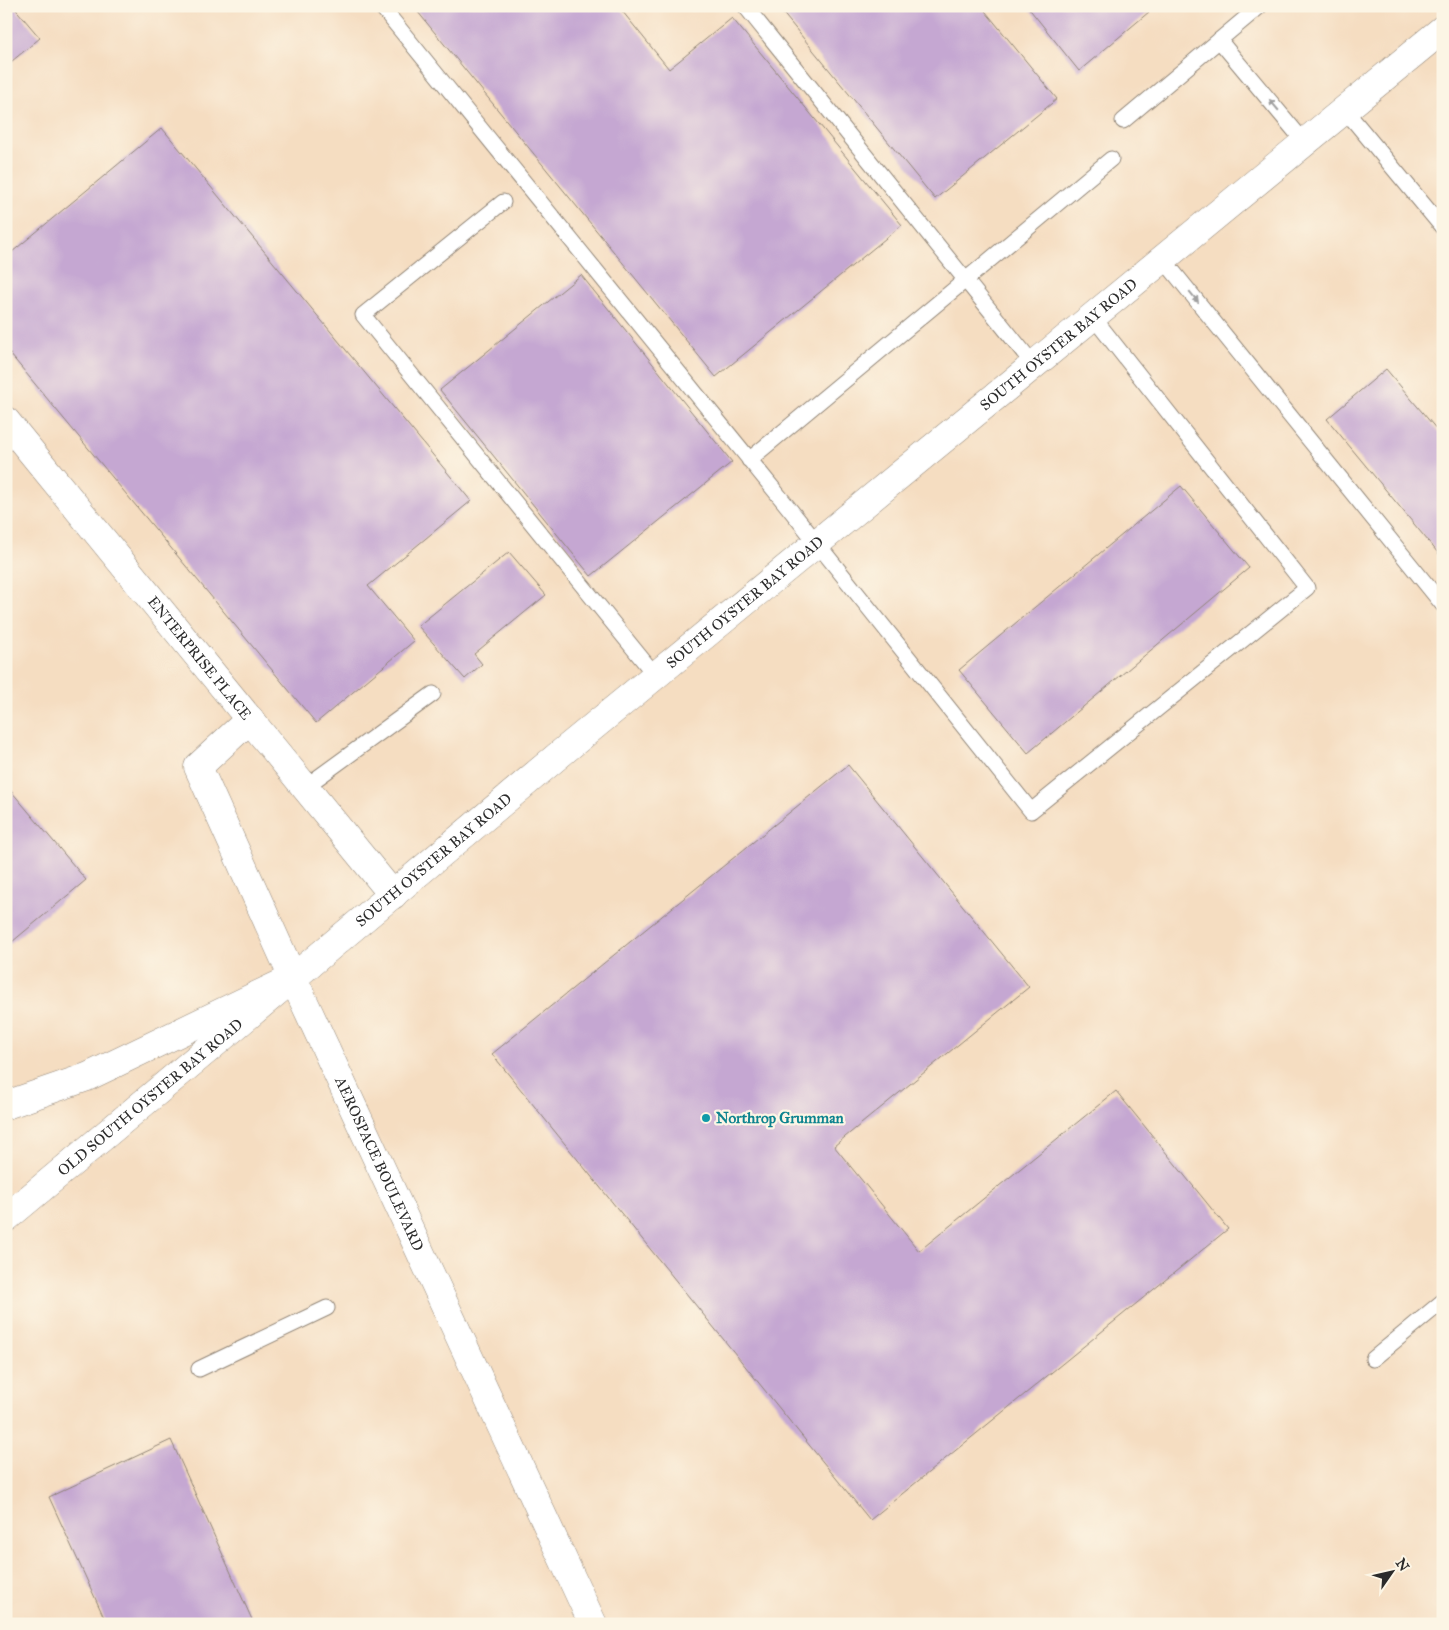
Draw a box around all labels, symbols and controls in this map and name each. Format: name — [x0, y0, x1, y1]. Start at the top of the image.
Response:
one-way arrow — [1268, 99, 1279, 112]
street label: SOUTH OYSTER BAY ROAD — [976, 275, 1141, 414]
one-way arrow — [1188, 290, 1199, 303]
street label: SOUTH OYSTER BAY ROAD — [663, 532, 827, 672]
street label: ENTERPRISE PLACE — [144, 593, 255, 724]
street label: SOUTH OYSTER BAY ROAD — [352, 789, 516, 930]
street label: OLD SOUTH OYSTER BAY ROAD — [54, 1015, 246, 1180]
street label: AEROSPACE BOULEVARD — [331, 1073, 428, 1254]
place label: Northrop Grumman — [716, 1109, 845, 1128]
marker: Northrop Grumman — [700, 1112, 712, 1124]
north arrow — [1366, 1548, 1416, 1598]
text: N — [1392, 1555, 1413, 1575]

